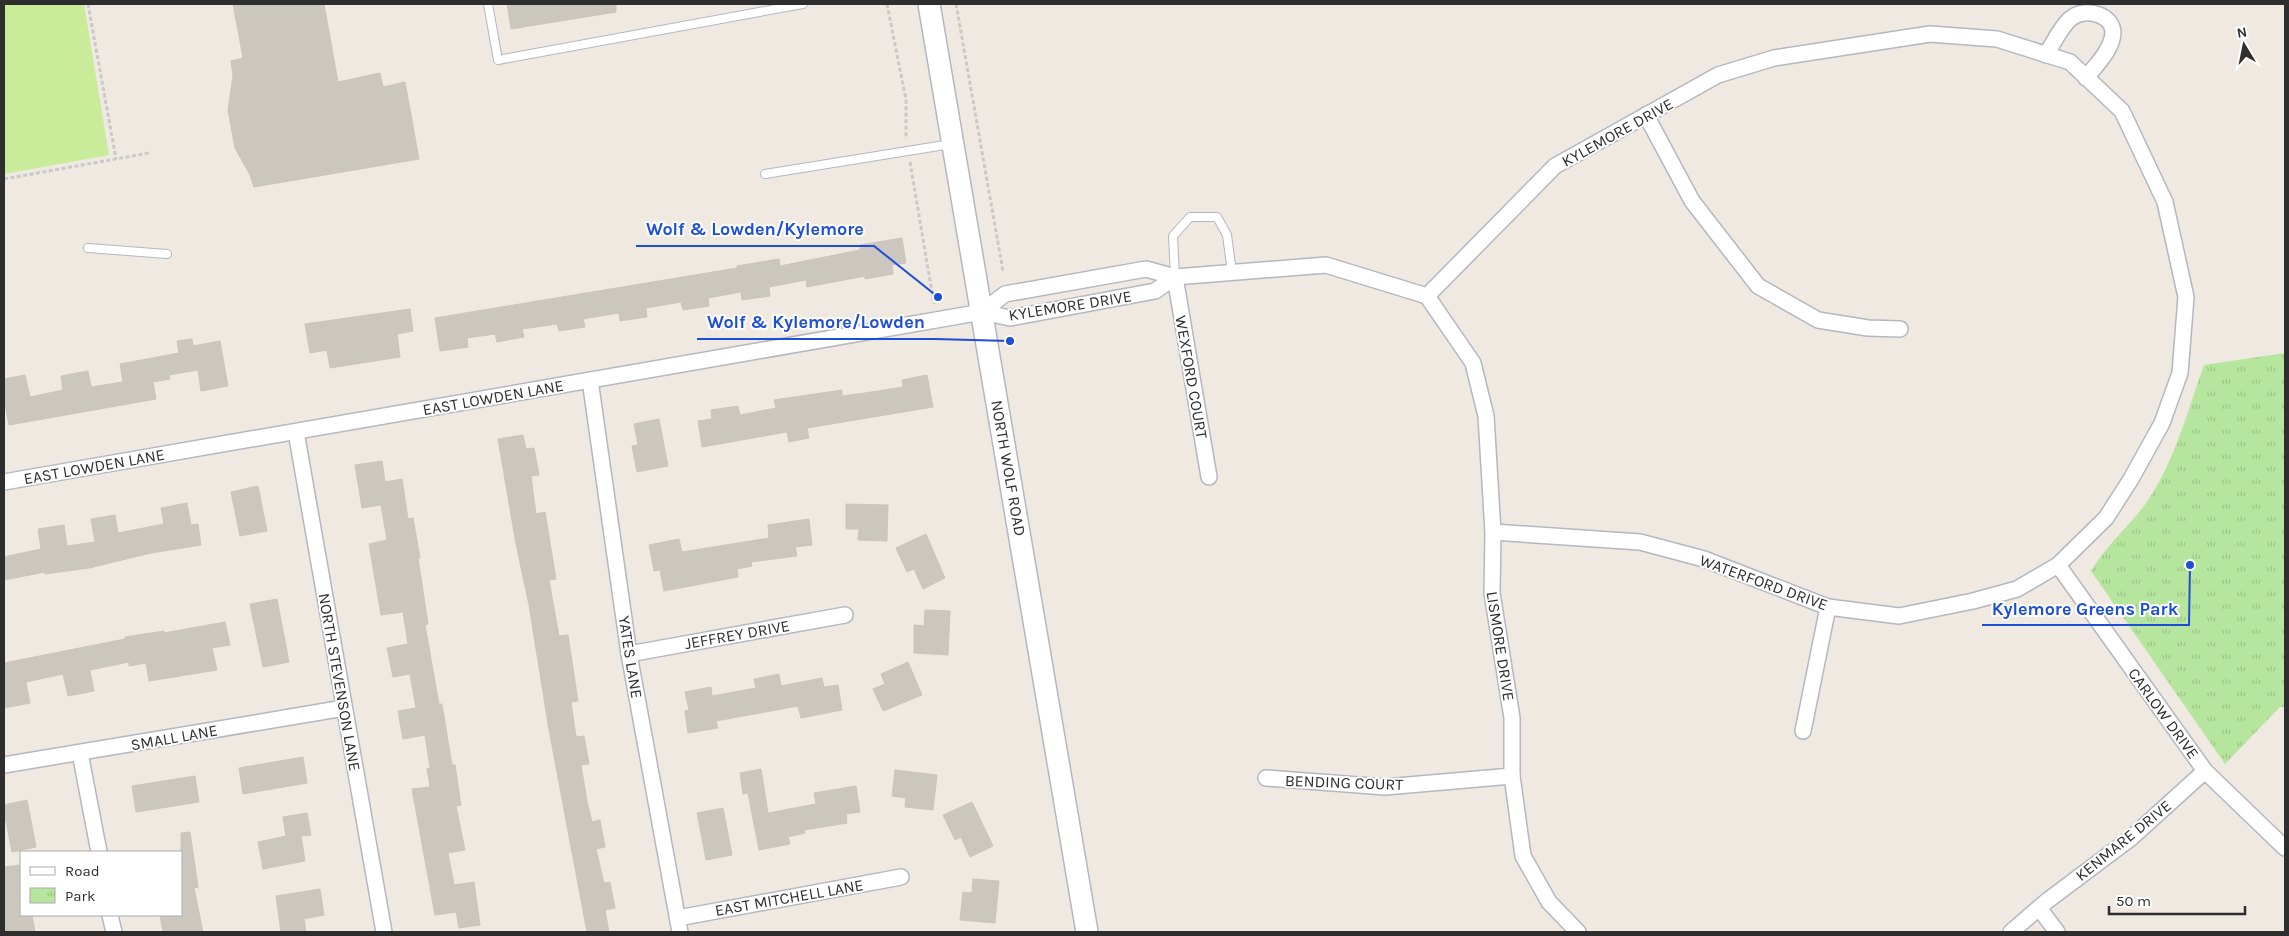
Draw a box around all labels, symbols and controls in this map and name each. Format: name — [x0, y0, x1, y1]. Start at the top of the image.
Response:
north arrow — [2219, 20, 2269, 70]
text: N — [2235, 23, 2248, 42]
street label: KYLEMORE DRIVE — [1558, 94, 1676, 171]
callout: Wolf & Lowden/Kylemore — [636, 213, 874, 246]
text: Wolf & Lowden/Kylemore — [646, 218, 864, 240]
street label: KYLEMORE DRIVE — [1007, 286, 1133, 325]
callout: Wolf & Kylemore/Lowden — [697, 306, 935, 339]
text: Wolf & Kylemore/Lowden — [707, 311, 925, 333]
street label: WEXFORD COURT — [1171, 314, 1212, 440]
street label: EAST LOWDEN LANE — [421, 376, 565, 419]
street label: NORTH WOLF ROAD — [987, 399, 1030, 538]
street label: EAST LOWDEN LANE — [22, 445, 166, 488]
street label: WATERFORD DRIVE — [1697, 550, 1830, 614]
street label: LISMORE DRIVE — [1482, 590, 1519, 702]
street label: NORTH STEVENSON LANE — [314, 592, 365, 773]
callout: Kylemore Greens Park — [1982, 592, 2189, 625]
text: Kylemore Greens Park — [1992, 598, 2179, 620]
street label: YATES LANE — [615, 614, 646, 700]
street label: JEFFREY DRIVE — [683, 616, 791, 653]
street label: CARLOW DRIVE — [2124, 664, 2203, 762]
street label: SMALL LANE — [129, 721, 219, 754]
street label: BENDING COURT — [1285, 771, 1403, 794]
street label: KENMARE DRIVE — [2072, 796, 2175, 885]
legend — [20, 851, 182, 916]
text: Road — [65, 862, 100, 880]
street label: EAST MITCHELL LANE — [713, 875, 865, 920]
scale bar — [2109, 884, 2245, 916]
text: Park — [65, 887, 95, 905]
text: 50 m — [2116, 892, 2151, 910]

